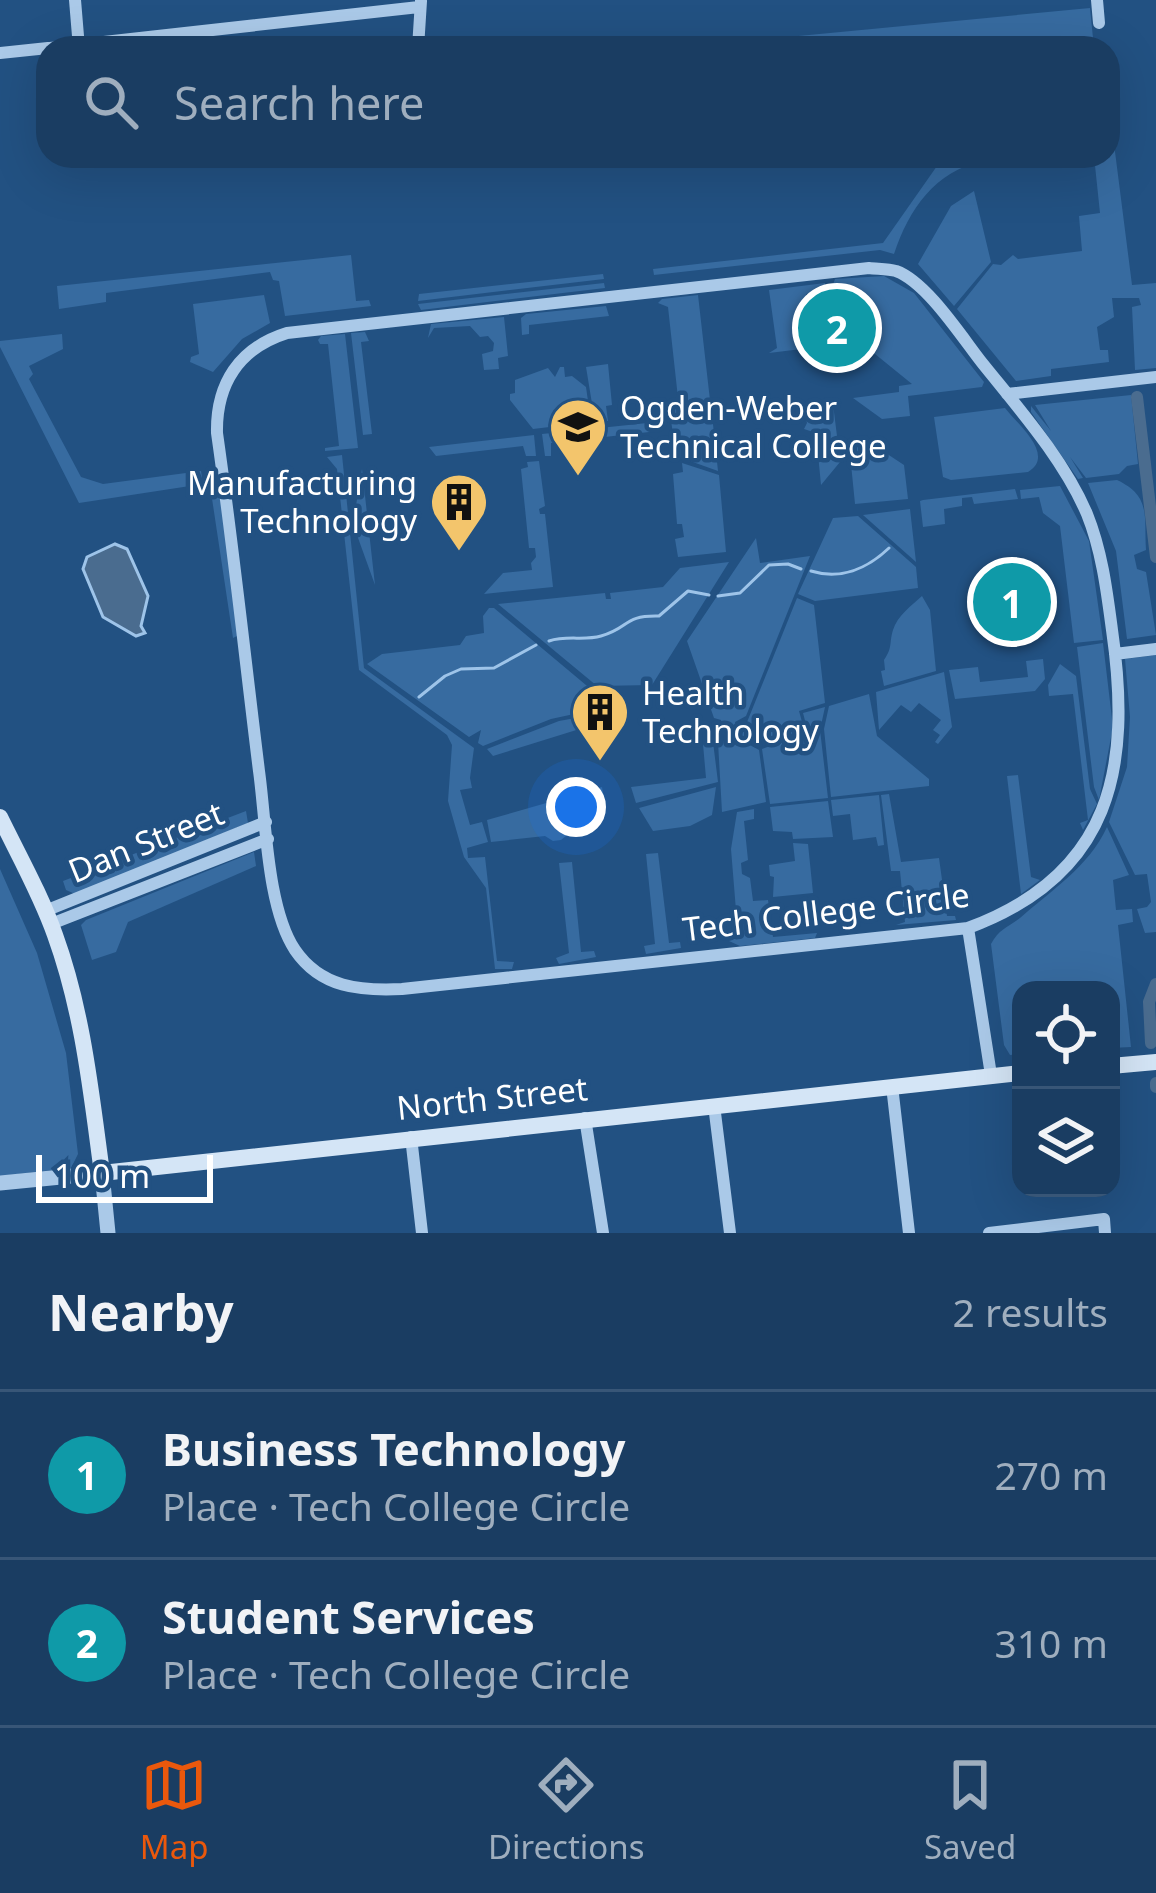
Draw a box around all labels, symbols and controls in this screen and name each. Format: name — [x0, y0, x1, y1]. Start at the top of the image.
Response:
search box — [36, 36, 1120, 168]
icon: search — [78, 69, 144, 135]
text: Search here — [174, 72, 424, 133]
pin: 2 — [798, 283, 876, 373]
place label: Ogden-Weber Technical College — [620, 385, 887, 468]
school or university icon: Ogden-Weber Technical College — [547, 396, 609, 478]
place label: Manufacturing Technology — [187, 460, 417, 543]
building icon: Manufacturing Technology — [428, 471, 490, 553]
pin: 1 — [973, 557, 1051, 647]
place label: Health Technology — [642, 670, 819, 753]
building icon: Health Technology — [569, 681, 631, 763]
your location — [546, 777, 606, 837]
street label: Dan Street — [61, 790, 230, 893]
street label: Tech College Circle — [680, 872, 972, 951]
map controls — [1012, 981, 1120, 1197]
button: locate — [1012, 981, 1120, 1089]
street label: North Street — [394, 1065, 590, 1130]
button: layers — [1012, 1089, 1120, 1197]
scale bar — [36, 1149, 213, 1202]
text: 100 m — [54, 1153, 150, 1198]
text: Nearby — [48, 1276, 234, 1346]
text: 2 results — [953, 1285, 1108, 1338]
text: Business Technology — [162, 1418, 625, 1479]
text: 1 — [76, 1448, 98, 1501]
text: 270 m — [994, 1448, 1108, 1501]
text: Place · Tech College Circle — [162, 1479, 630, 1532]
text: Student Services — [162, 1586, 535, 1647]
text: 2 — [76, 1616, 98, 1669]
text: 310 m — [994, 1616, 1108, 1669]
text: Place · Tech College Circle — [162, 1647, 630, 1700]
tab: Map — [140, 1752, 208, 1869]
tab: Directions — [488, 1752, 645, 1869]
tab: Saved — [924, 1752, 1016, 1869]

